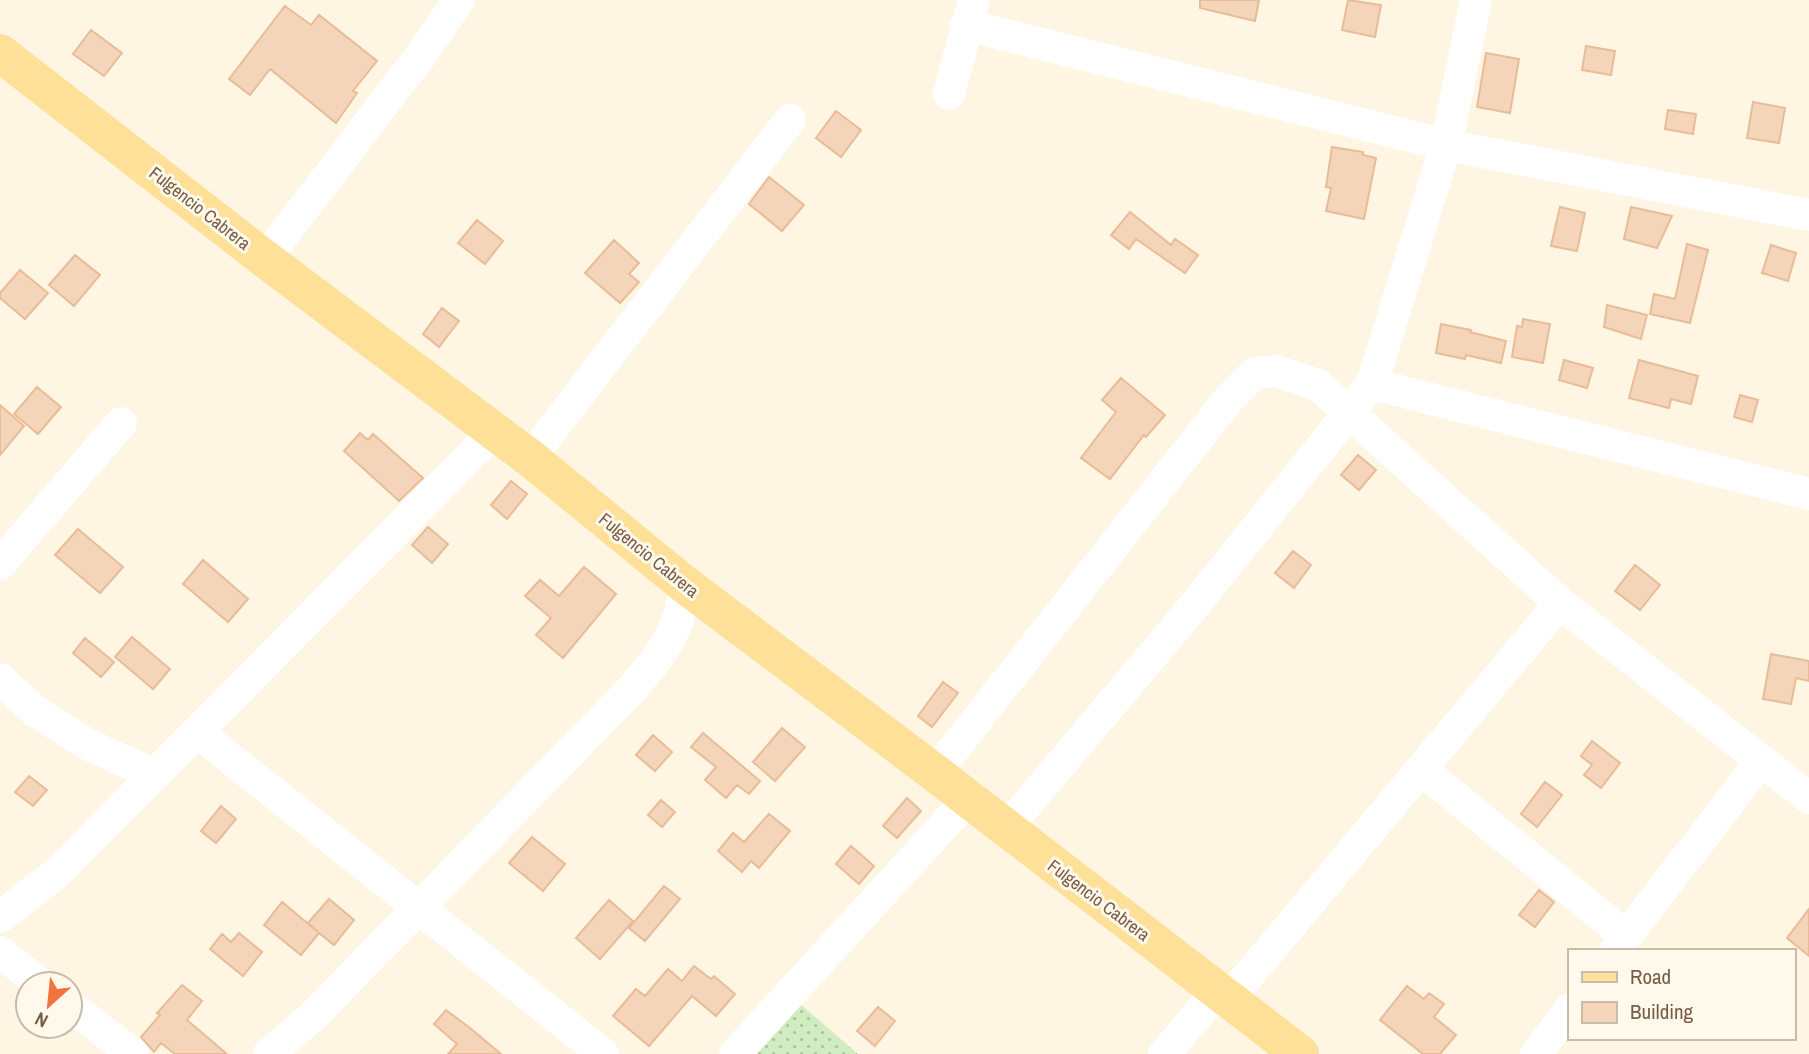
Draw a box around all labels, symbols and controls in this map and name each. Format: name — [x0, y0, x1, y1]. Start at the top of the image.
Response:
street label: Fulgencio Cabrera — [144, 161, 256, 255]
street label: Fulgencio Cabrera — [594, 507, 704, 603]
street label: Fulgencio Cabrera — [1043, 853, 1155, 947]
legend — [1568, 949, 1795, 1040]
text: Road — [1630, 962, 1671, 991]
north arrow — [14, 970, 84, 1040]
text: Building — [1630, 997, 1694, 1026]
text: N — [30, 1006, 52, 1034]

